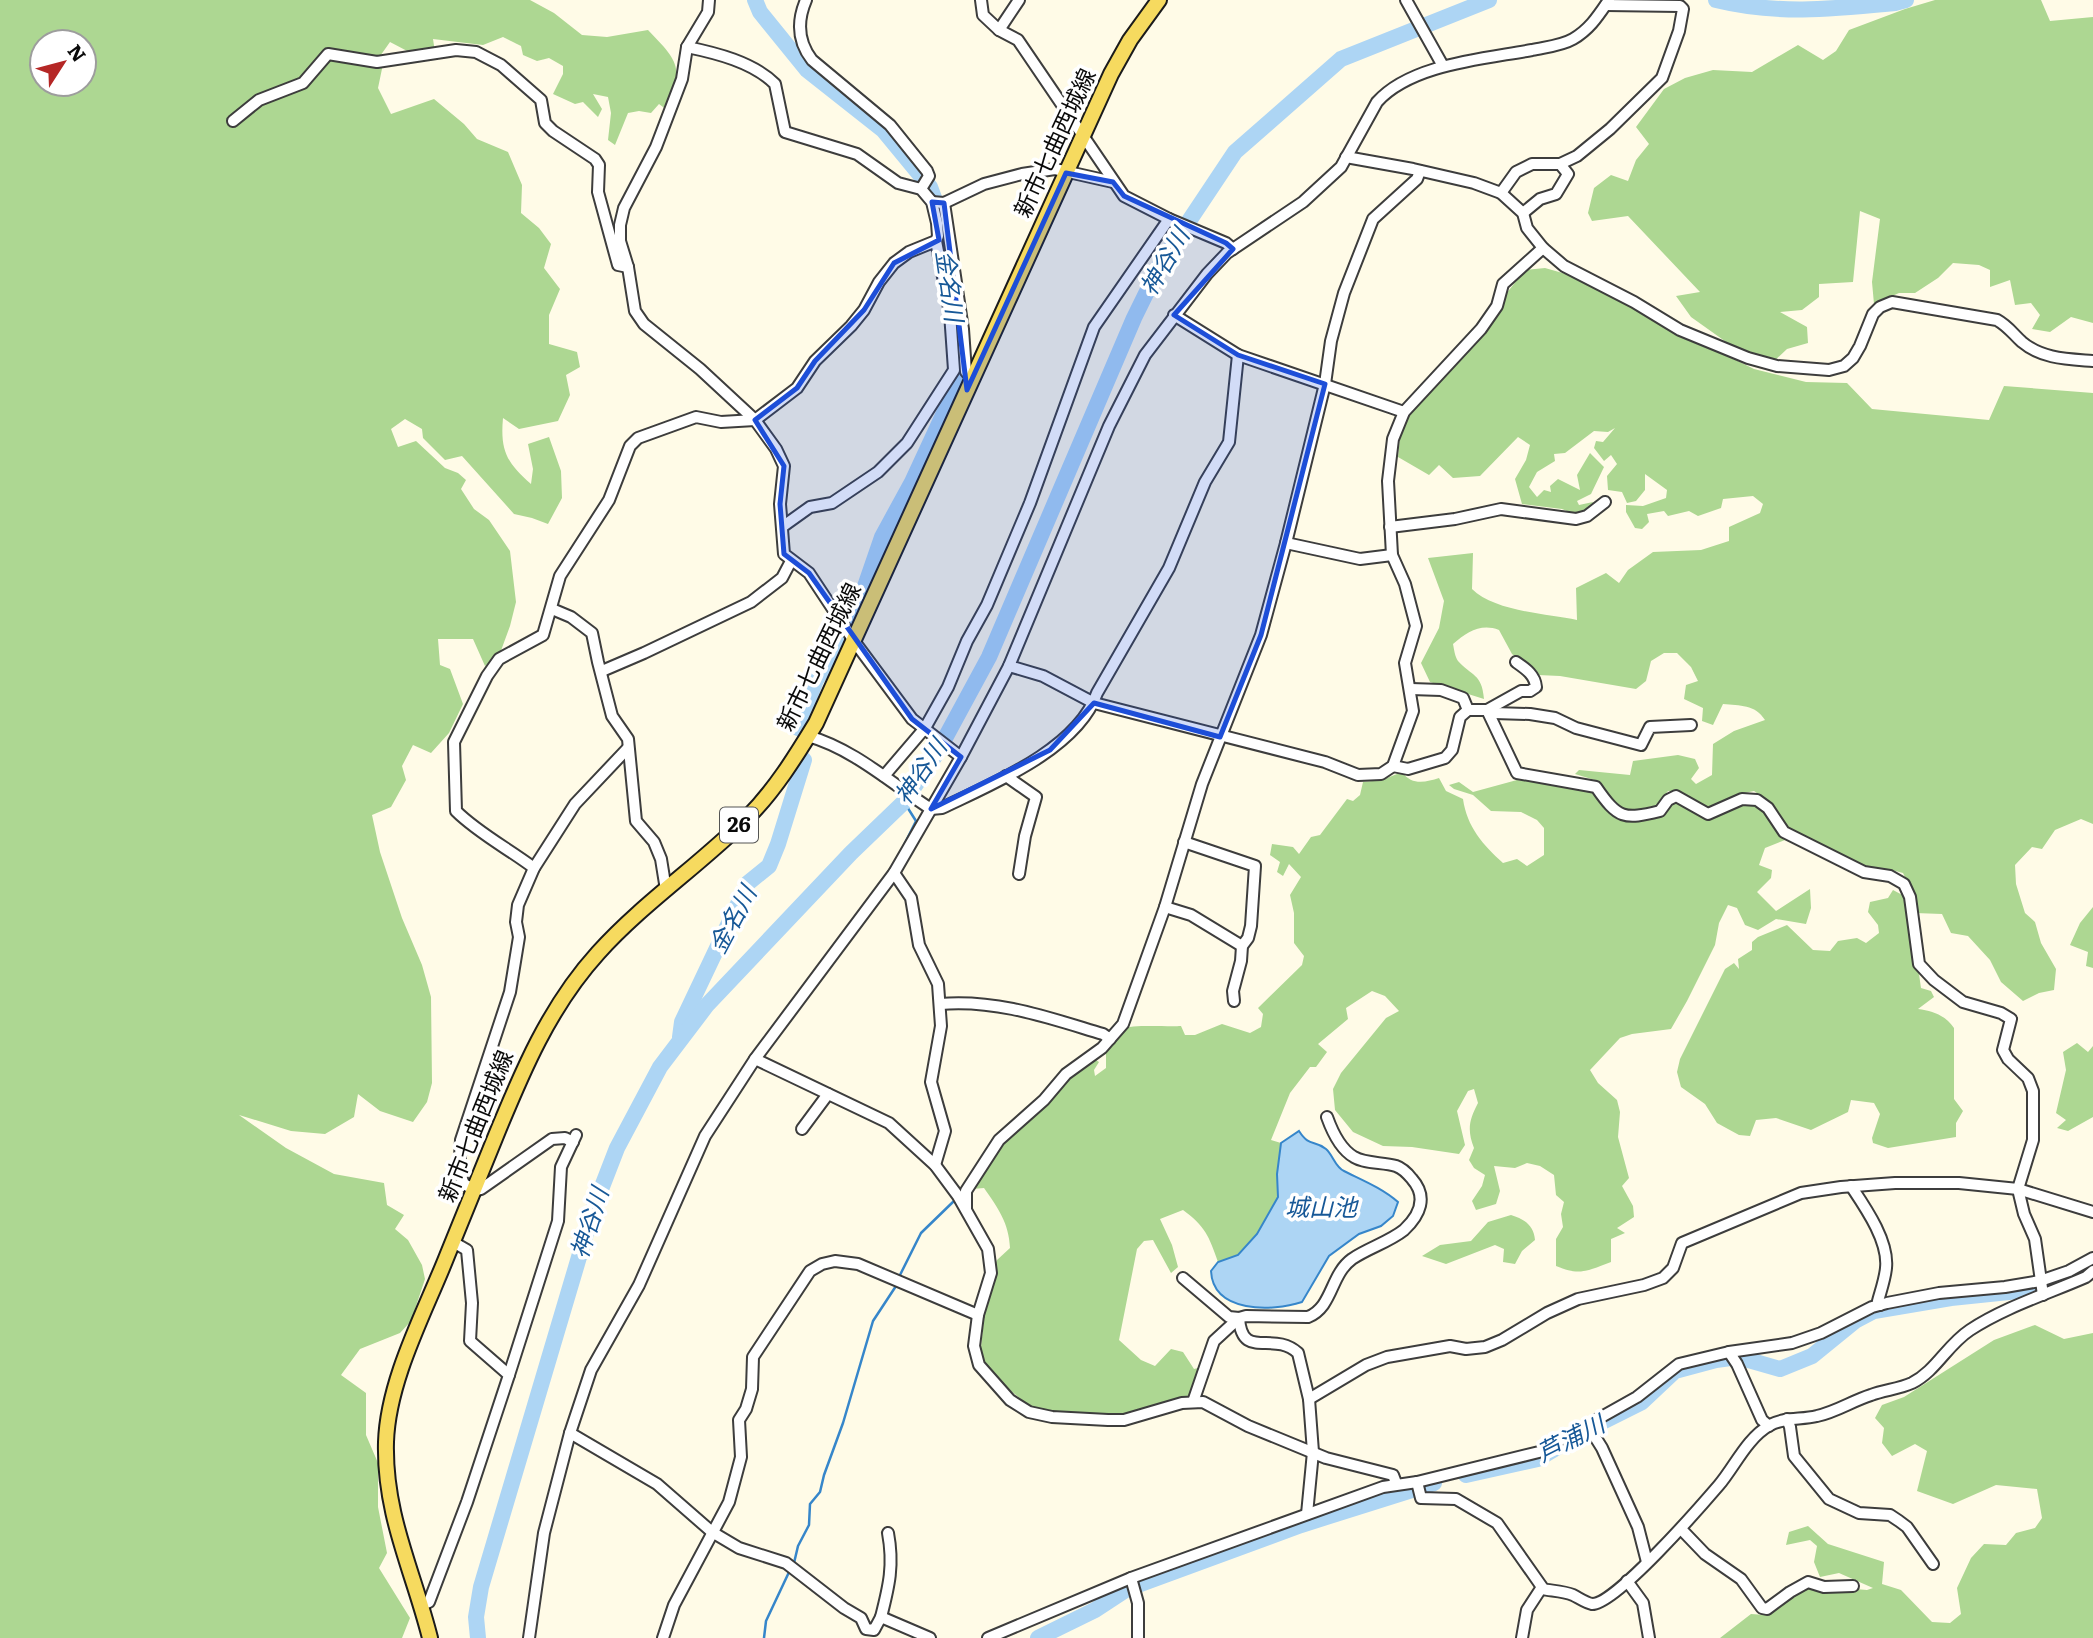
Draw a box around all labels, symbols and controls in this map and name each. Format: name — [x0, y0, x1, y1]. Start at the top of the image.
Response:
north arrow — [28, 28, 98, 98]
text: N — [62, 38, 94, 67]
street label: 新市七曲西城線 — [1004, 62, 1103, 222]
water label: 神谷川 — [1130, 218, 1197, 301]
water label: 金名川 — [929, 248, 974, 327]
street label: 新市七曲西城線 — [767, 576, 868, 736]
water label: 神谷川 — [884, 728, 955, 810]
road number: 26 — [720, 808, 758, 842]
water label: 金名川 — [698, 876, 765, 959]
street label: 新市七曲西城線 — [428, 1044, 520, 1206]
water label: 神谷川 — [560, 1180, 616, 1262]
water label: 城山池 — [1285, 1188, 1359, 1223]
water label: 芦浦川 — [1530, 1403, 1613, 1469]

